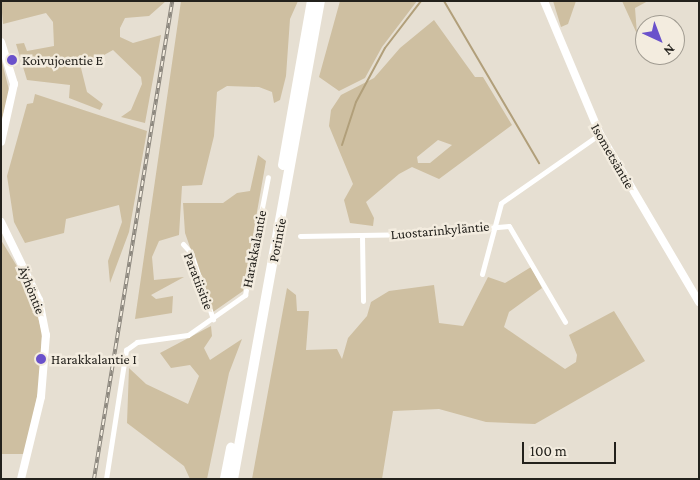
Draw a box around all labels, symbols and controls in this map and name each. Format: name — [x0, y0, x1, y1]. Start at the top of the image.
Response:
north arrow — [635, 15, 685, 65]
text: N — [661, 41, 679, 59]
place label: Koivujoentie E — [22, 52, 103, 68]
marker: Koivujoentie E — [6, 54, 18, 66]
street label: Isometsäntie — [588, 120, 638, 192]
street label: Harakkalantie — [238, 209, 270, 289]
street label: Porintie — [265, 217, 289, 263]
street label: Luostarinkyläntie — [390, 217, 490, 243]
street label: Paratiisitie — [180, 250, 218, 312]
street label: Äyhöntie — [15, 263, 49, 317]
place label: Harakkalantie I — [51, 351, 137, 367]
marker: Harakkalantie I — [35, 353, 47, 365]
scale bar — [525, 432, 619, 464]
text: 100 m — [530, 443, 567, 459]

